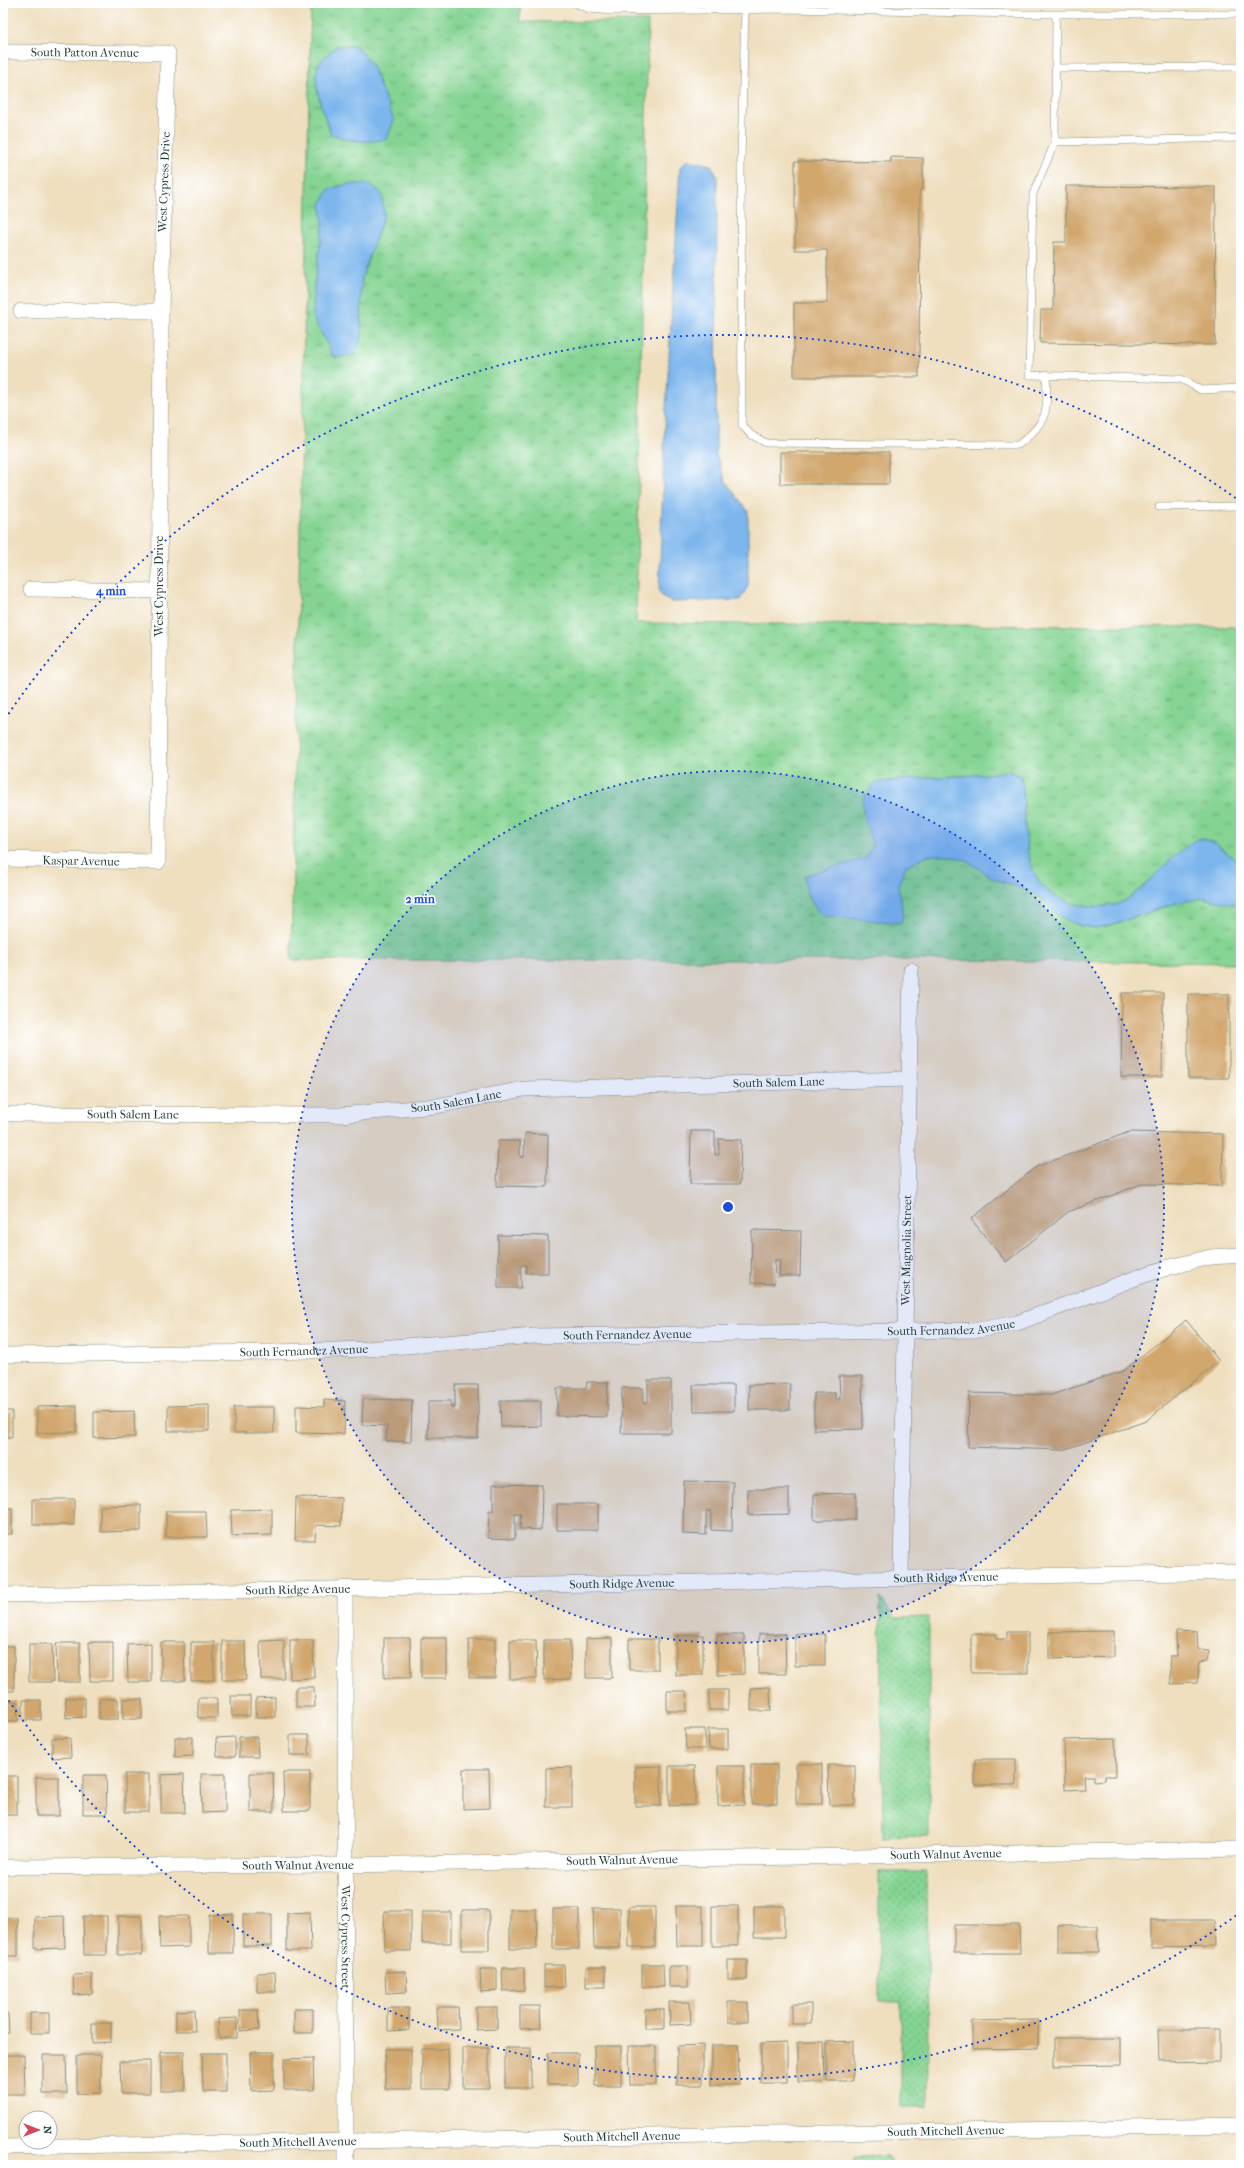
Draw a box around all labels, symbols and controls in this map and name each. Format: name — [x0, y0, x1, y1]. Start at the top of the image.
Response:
street label: South Patton Avenue — [31, 45, 139, 60]
street label: West Cypress Drive — [155, 131, 173, 234]
street label: West Cypress Drive — [152, 536, 166, 637]
text: 4 min — [95, 584, 127, 599]
street label: Kaspar Avenue — [42, 853, 120, 869]
text: 2 min — [405, 892, 436, 906]
street label: South Salem Lane — [733, 1074, 825, 1091]
street label: South Salem Lane — [410, 1087, 503, 1115]
street label: South Salem Lane — [87, 1107, 179, 1122]
street label: West Magnolia Street — [898, 1194, 914, 1307]
centre of rings — [721, 1200, 735, 1214]
street label: South Fernandez Avenue — [887, 1316, 1016, 1338]
street label: South Fernandez Avenue — [563, 1327, 692, 1343]
street label: South Fernandez Avenue — [240, 1342, 369, 1359]
street label: South Ridge Avenue — [893, 1570, 999, 1585]
street label: South Ridge Avenue — [569, 1576, 675, 1591]
street label: South Ridge Avenue — [245, 1582, 351, 1597]
street label: South Walnut Avenue — [890, 1846, 1002, 1862]
street label: South Walnut Avenue — [566, 1852, 678, 1868]
street label: South Walnut Avenue — [242, 1858, 354, 1873]
street label: West Cypress Street — [339, 1884, 353, 1989]
north arrow — [18, 2110, 58, 2150]
street label: South Mitchell Avenue — [887, 2123, 1005, 2139]
text: N — [41, 2126, 54, 2135]
street label: South Mitchell Avenue — [563, 2129, 681, 2144]
street label: South Mitchell Avenue — [239, 2134, 357, 2150]

